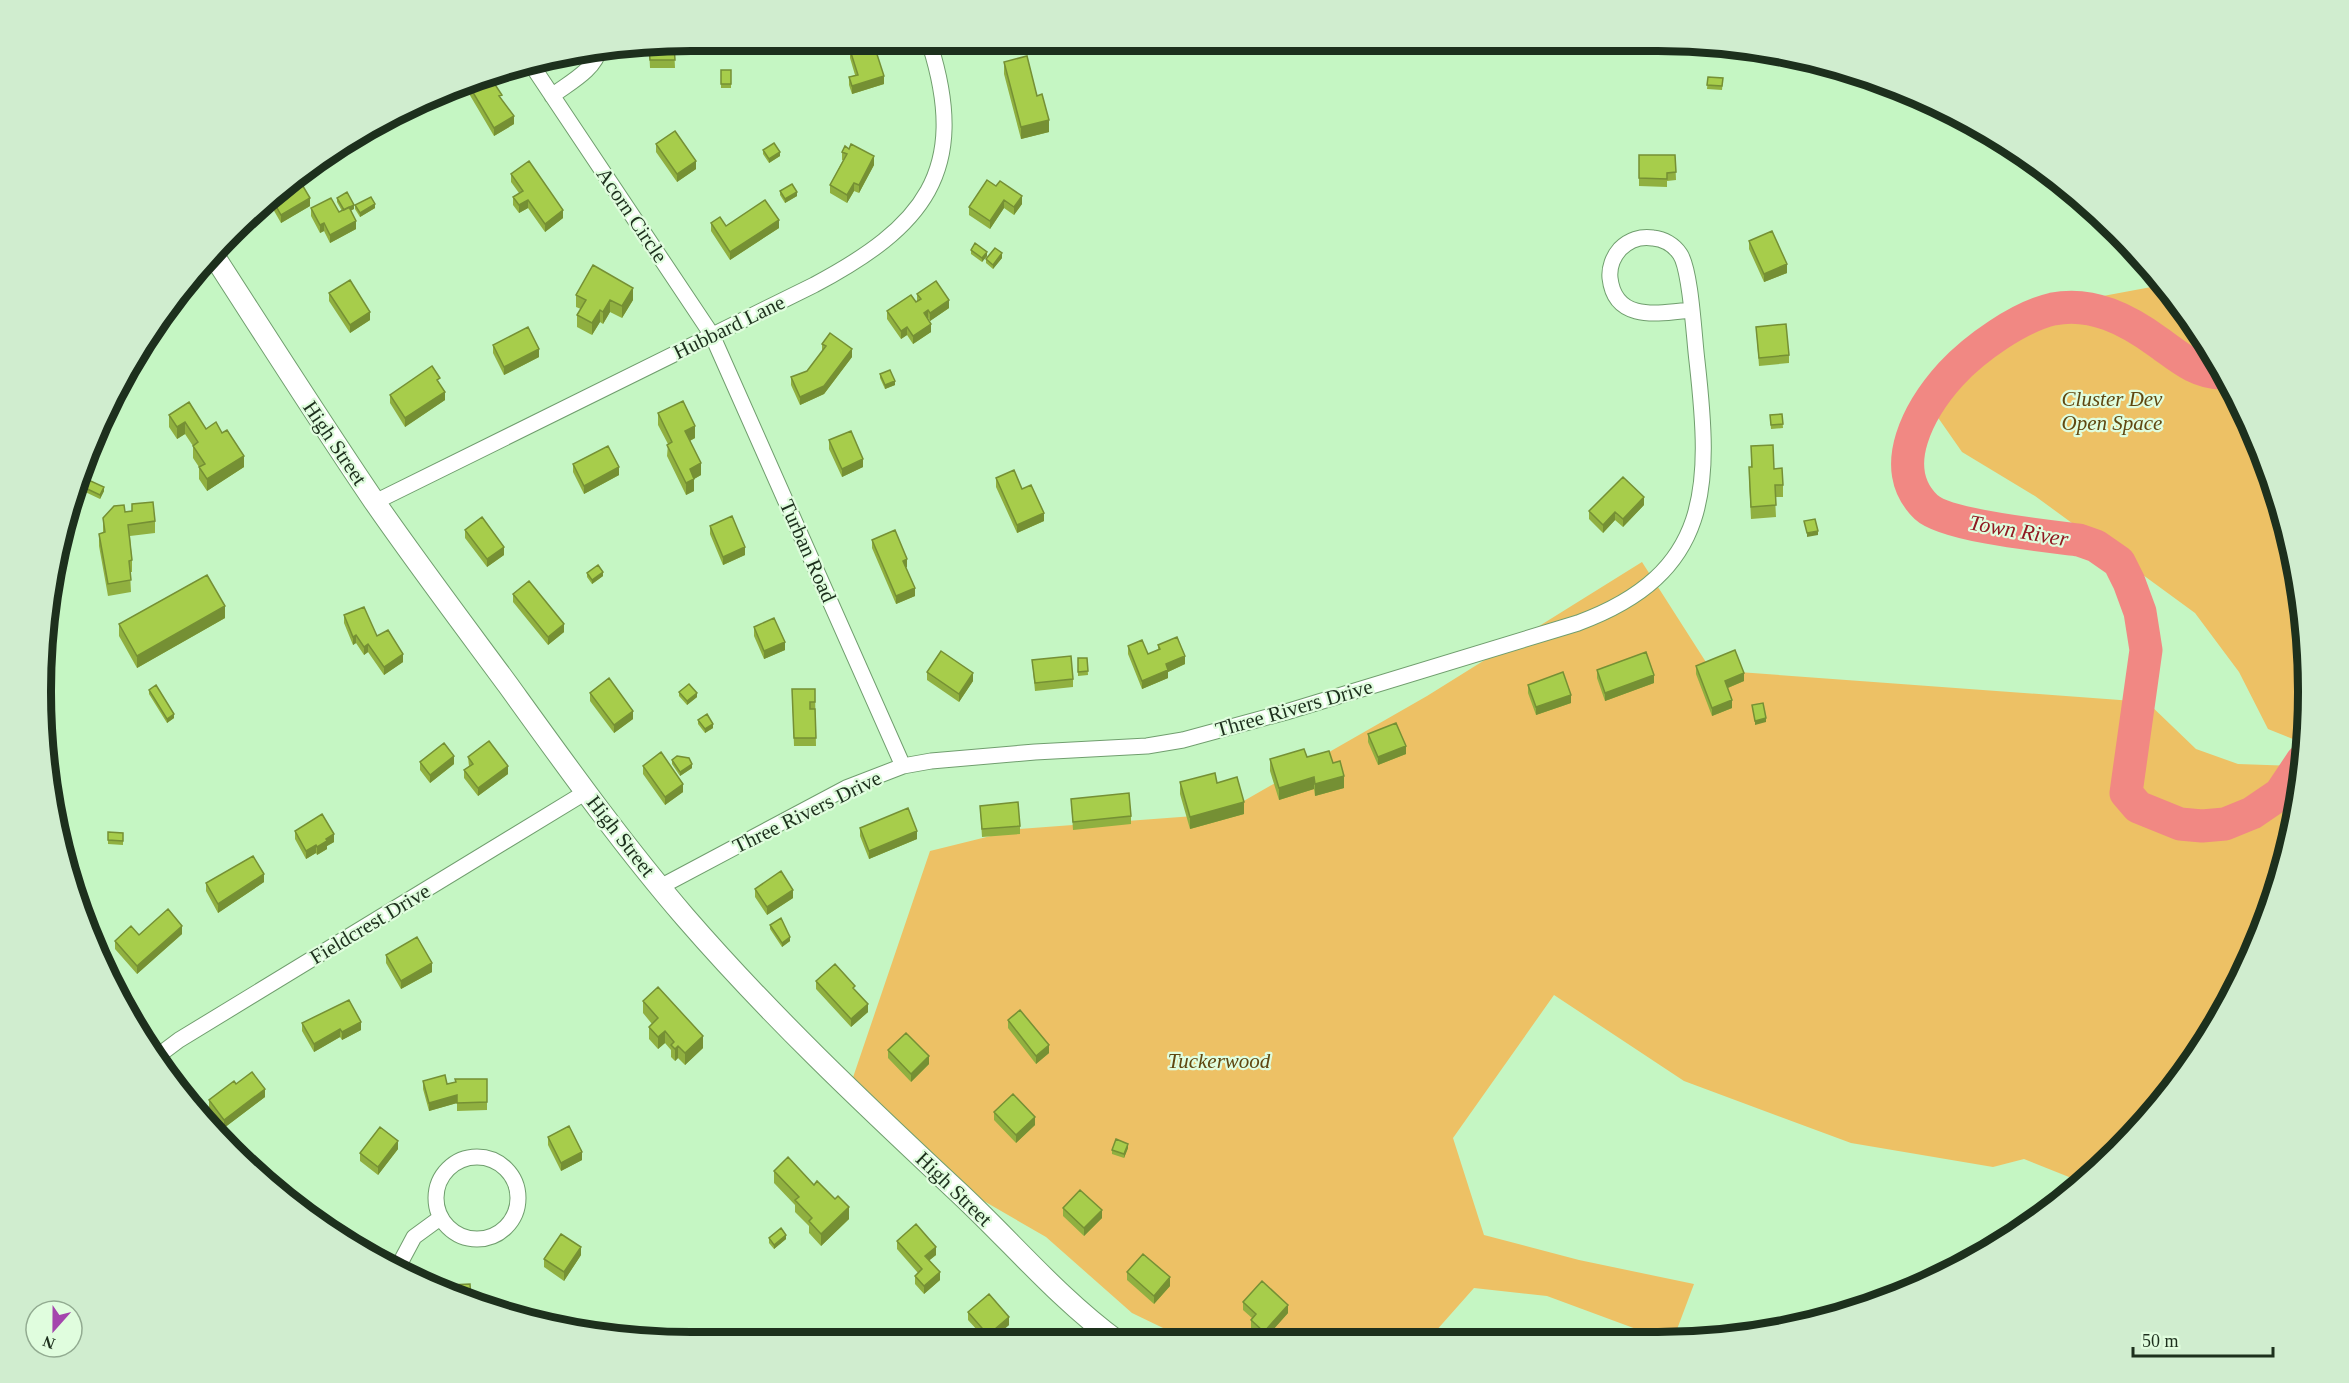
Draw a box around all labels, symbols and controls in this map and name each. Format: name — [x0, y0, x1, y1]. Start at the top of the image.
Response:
street label: Acorn Circle — [592, 163, 672, 267]
street label: Hubbard Lane — [669, 290, 789, 364]
park label: Cluster Dev Open Space — [2062, 387, 2163, 435]
street label: High Street — [298, 396, 372, 490]
street label: Turban Road — [775, 496, 841, 606]
water label: Town River — [1967, 509, 2071, 552]
street label: Three Rivers Drive — [1213, 674, 1375, 742]
street label: Three Rivers Drive — [729, 766, 885, 858]
street label: High Street — [582, 791, 660, 881]
street label: Fieldcrest Drive — [306, 879, 434, 969]
park label: Tuckerwood — [1168, 1049, 1271, 1073]
street label: High Street — [911, 1147, 997, 1231]
north arrow — [24, 1299, 84, 1359]
scale bar — [2133, 1320, 2272, 1358]
text: 50 m — [2142, 1331, 2179, 1351]
text: N — [40, 1332, 57, 1353]

